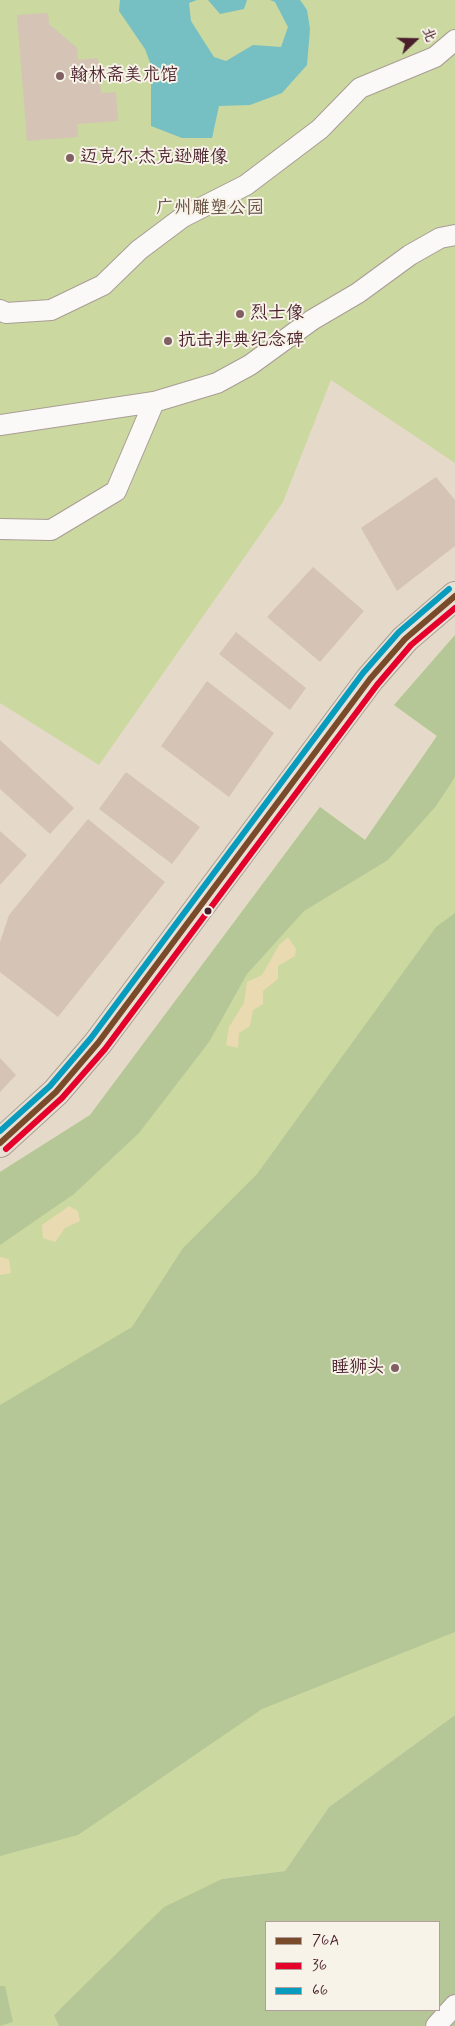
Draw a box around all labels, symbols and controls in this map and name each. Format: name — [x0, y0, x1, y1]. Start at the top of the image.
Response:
north arrow — [390, 15, 440, 65]
text: 北 — [418, 25, 440, 44]
place label: 翰林斋美术馆 — [70, 65, 178, 87]
marker: 翰林斋美术馆 — [54, 70, 66, 82]
place label: 迈克尔·杰克逊雕像 — [80, 147, 228, 169]
marker: 迈克尔·杰克逊雕像 — [64, 152, 76, 164]
park label: 广州雕塑公园 — [156, 198, 264, 220]
place label: 烈士像 — [250, 303, 304, 325]
marker: 烈士像 — [234, 308, 246, 320]
place label: 抗击非典纪念碑 — [178, 330, 304, 352]
marker: 抗击非典纪念碑 — [162, 335, 174, 347]
unlabelled marker — [203, 906, 213, 916]
place label: 睡狮头 — [331, 1357, 385, 1379]
marker: 睡狮头 — [389, 1362, 401, 1374]
legend — [265, 1921, 440, 2011]
text: 76A — [312, 1931, 339, 1951]
text: 36 — [312, 1956, 327, 1976]
text: 66 — [312, 1981, 328, 2001]

